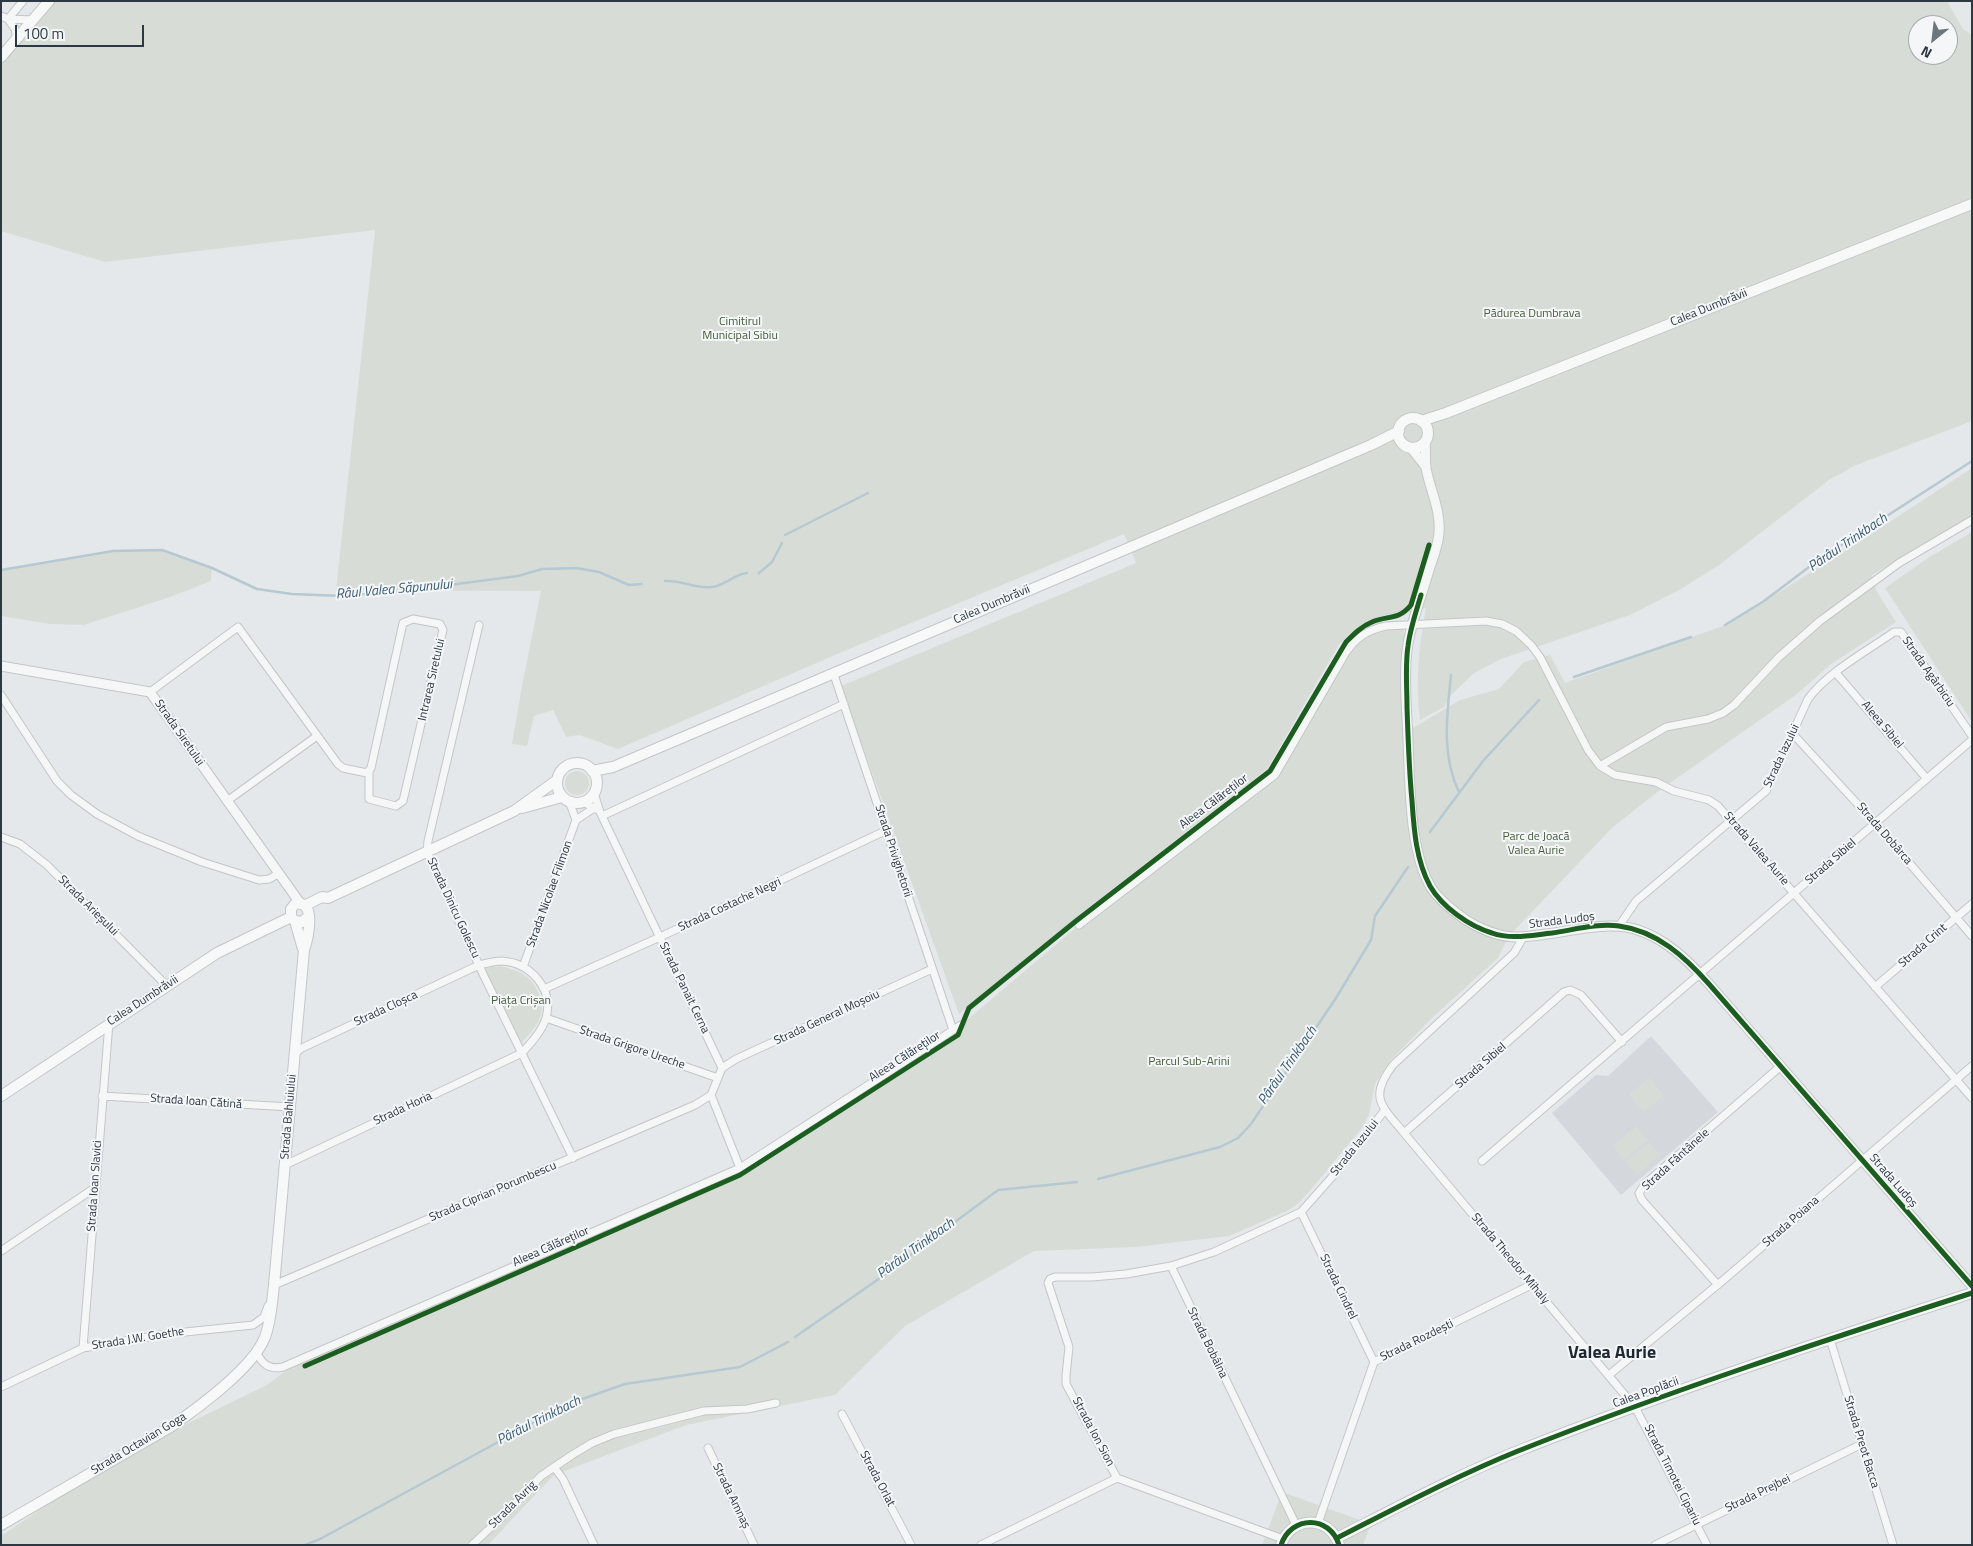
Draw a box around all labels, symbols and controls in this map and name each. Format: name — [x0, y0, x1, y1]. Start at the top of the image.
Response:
scale bar — [18, 15, 146, 47]
north arrow — [1908, 15, 1958, 65]
text: 100 m — [23, 22, 64, 45]
text: N — [1917, 41, 1935, 64]
street label: Calea Dumbrăvii — [1668, 286, 1750, 330]
park label: Pădurea Dumbrava — [1484, 307, 1580, 321]
park label: Cimitirul Municipal Sibiu — [702, 315, 778, 343]
water label: Pârâul Trinkbach — [1805, 510, 1891, 576]
water label: Râul Valea Săpunului — [335, 577, 453, 603]
street label: Calea Dumbrăvii — [952, 582, 1032, 628]
street label: Strada Agârbiciu — [1898, 634, 1958, 710]
street label: Intrarea Siretului — [416, 637, 448, 723]
street label: Strada Siretului — [151, 697, 207, 769]
street label: Aleea Sibiel — [1858, 698, 1906, 752]
street label: Strada Iazului — [1761, 722, 1803, 790]
street label: Aleea Călăreților — [1177, 772, 1251, 832]
street label: Strada Dobârca — [1853, 800, 1915, 868]
street label: Strada Privighetorii — [871, 803, 915, 899]
street label: Strada Valea Aurie — [1720, 809, 1792, 889]
park label: Parc de Joacă Valea Aurie — [1502, 830, 1570, 858]
street label: Strada Sibiel — [1803, 836, 1859, 888]
street label: Strada Nicolae Filimon — [524, 839, 576, 949]
street label: Strada Dinicu Golescu — [423, 855, 483, 961]
street label: Strada Arieșului — [55, 873, 121, 939]
street label: Strada Costache Negri — [676, 875, 784, 935]
street label: Strada Ludoș — [1528, 910, 1596, 932]
street label: Strada Crint — [1896, 921, 1950, 971]
street label: Strada Panait Cerna — [656, 940, 712, 1036]
street label: Calea Dumbrăvii — [105, 973, 181, 1029]
street label: Strada General Moșoiu — [772, 987, 882, 1049]
street label: Strada Cloșca — [352, 988, 420, 1030]
park label: Piața Crișan — [491, 994, 551, 1008]
street label: Strada Grigore Ureche — [577, 1023, 687, 1073]
water label: Pârâul Trinkbach — [1255, 1024, 1321, 1108]
street label: Aleea Călăreților — [867, 1029, 943, 1085]
street label: Strada Sibiel — [1453, 1040, 1509, 1092]
park label: Parcul Sub-Arini — [1148, 1055, 1230, 1069]
street label: Strada Bahluiului — [278, 1074, 300, 1160]
street label: Strada Horia — [371, 1089, 435, 1129]
street label: Strada Ioan Cătină — [150, 1092, 242, 1112]
street label: Strada Iazului — [1328, 1117, 1382, 1179]
street label: Strada Fântânele — [1639, 1126, 1713, 1194]
street label: Strada Ioan Slavici — [85, 1140, 105, 1232]
street label: Strada Ludoș — [1866, 1151, 1920, 1211]
street label: Strada Ciprian Porumbescu — [427, 1159, 559, 1225]
street label: Strada Poiana — [1760, 1194, 1822, 1250]
street label: Strada Theodor Mihaly — [1468, 1211, 1552, 1307]
water label: Pârâul Trinkbach — [874, 1215, 958, 1283]
street label: Aleea Călăreților — [511, 1224, 591, 1270]
street label: Strada Cindrel — [1316, 1252, 1360, 1322]
street label: Strada Bobâlna — [1184, 1305, 1230, 1381]
street label: Strada Rozdești — [1378, 1317, 1456, 1365]
street label: Strada J.W. Goethe — [91, 1325, 185, 1353]
district label: Valea Aurie — [1568, 1343, 1656, 1365]
street label: Calea Poplăcii — [1611, 1374, 1681, 1412]
water label: Pârâul Trinkbach — [494, 1393, 584, 1449]
street label: Strada Preot Bacca — [1840, 1394, 1882, 1490]
street label: Strada Ion Sion — [1069, 1395, 1117, 1469]
street label: Strada Octavian Goga — [89, 1410, 189, 1478]
street label: Strada Timotei Cipariu — [1640, 1422, 1704, 1528]
street label: Strada Orlat — [856, 1449, 898, 1509]
street label: Strada Amnaș — [709, 1461, 753, 1531]
street label: Strada Prejbei — [1723, 1472, 1793, 1516]
street label: Strada Avrig — [486, 1478, 540, 1532]

